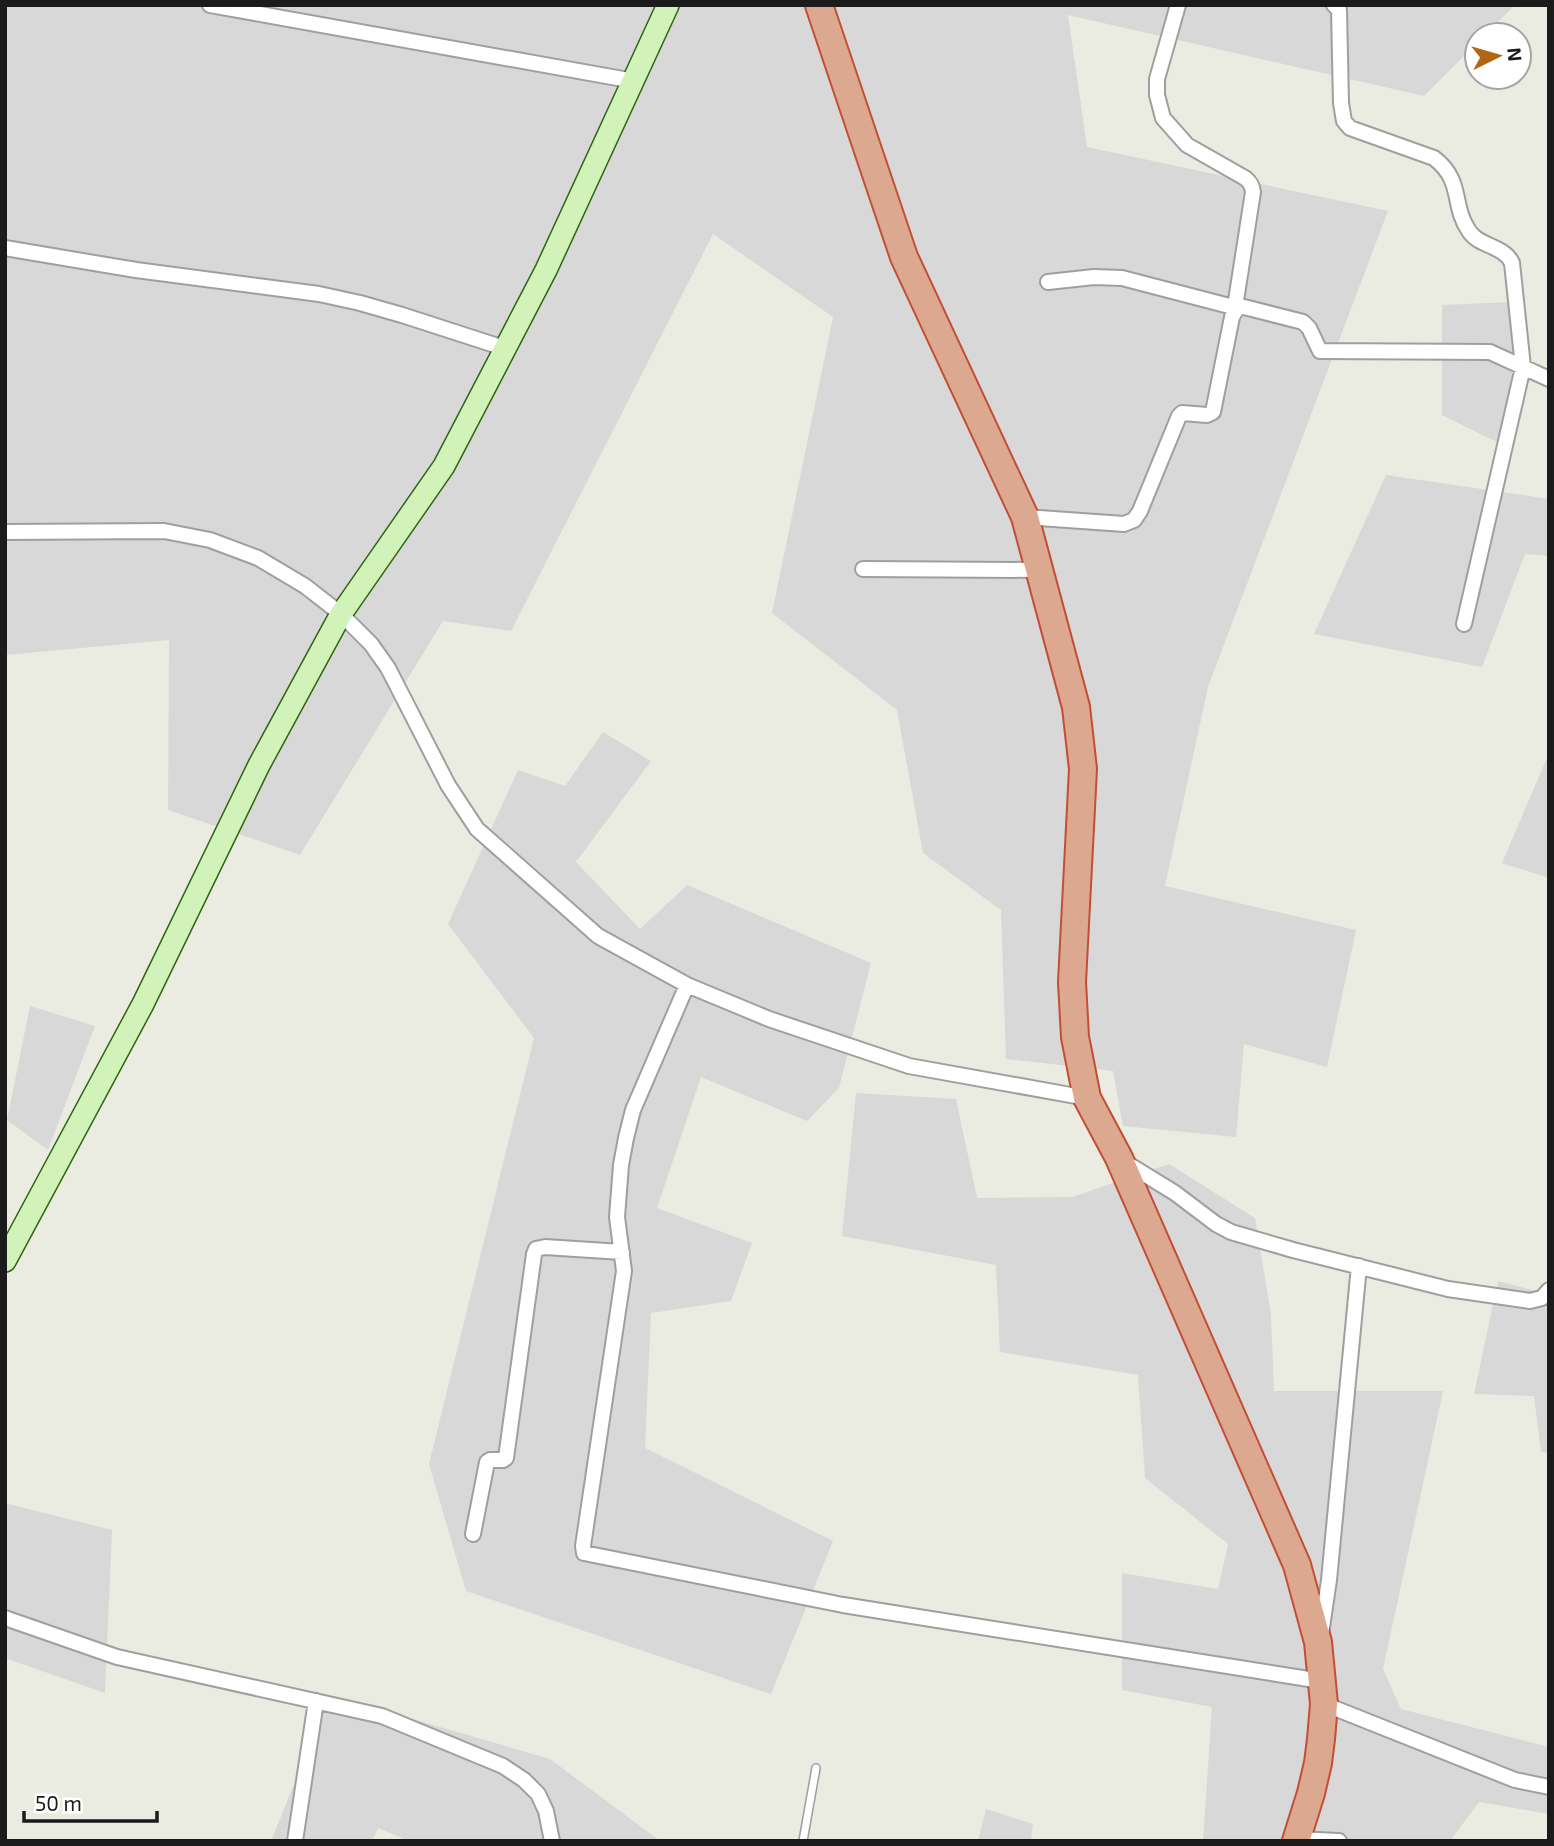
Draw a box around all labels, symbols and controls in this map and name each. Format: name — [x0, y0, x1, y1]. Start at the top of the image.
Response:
north arrow — [1463, 21, 1533, 91]
text: N — [1503, 47, 1527, 62]
scale bar — [24, 1780, 158, 1824]
text: 50 m — [35, 1790, 82, 1815]

